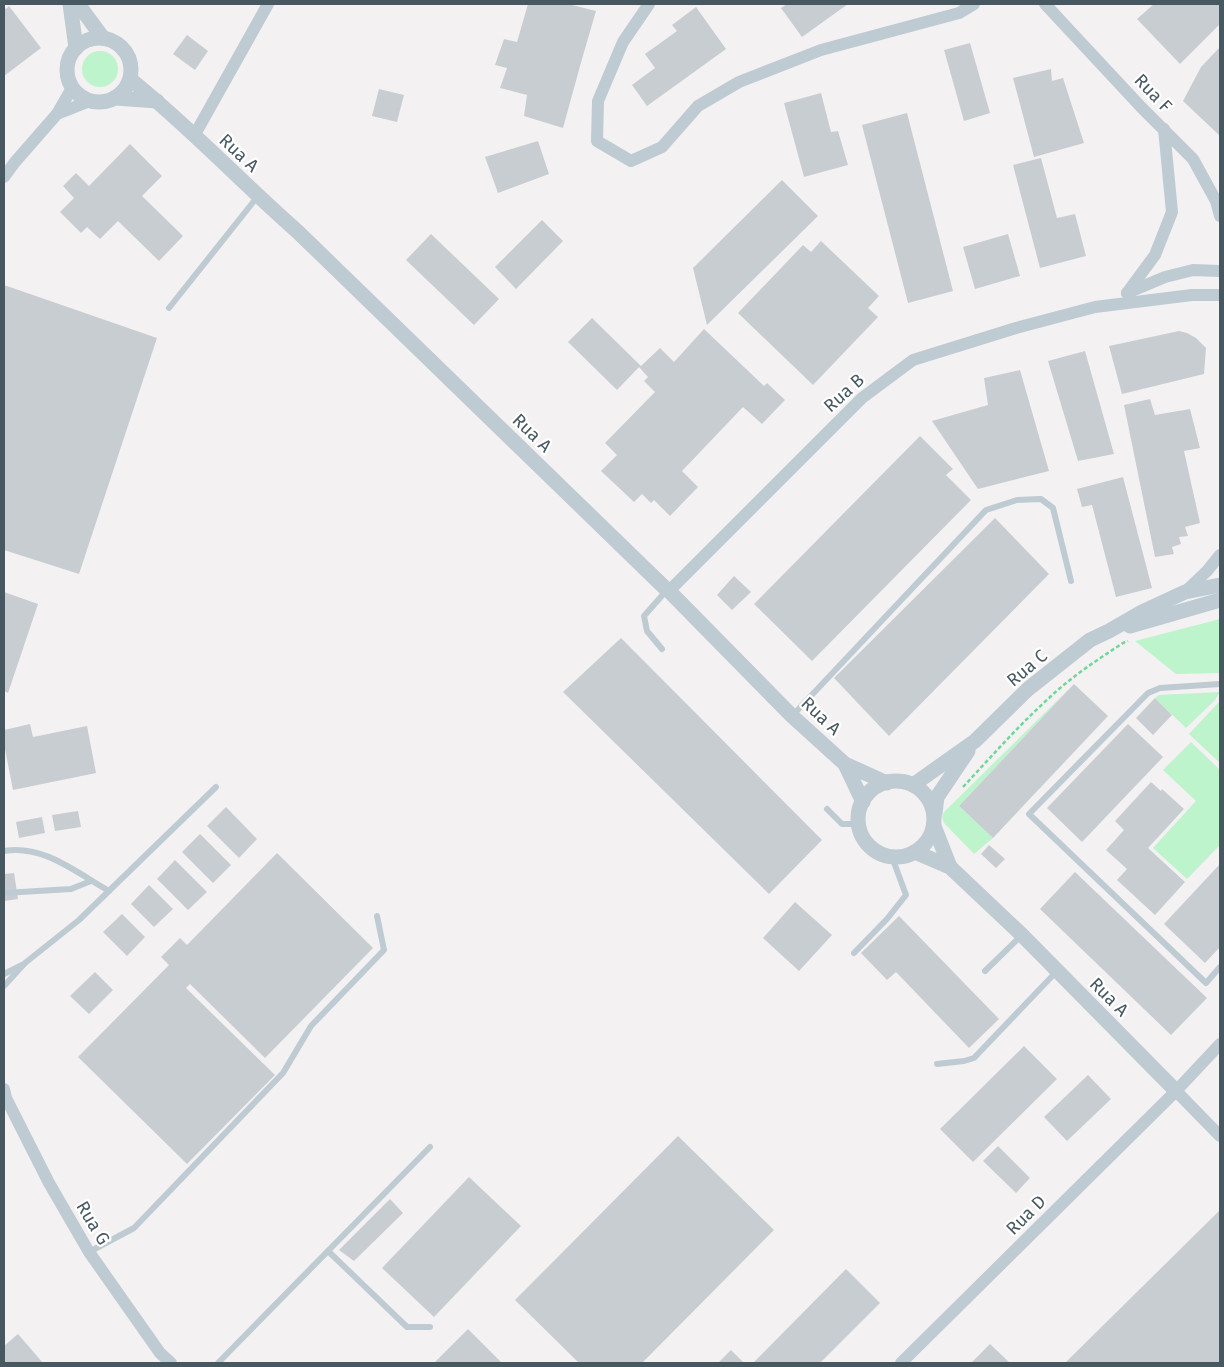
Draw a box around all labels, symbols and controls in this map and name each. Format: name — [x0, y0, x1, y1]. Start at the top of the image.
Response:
street label: Rua F — [1130, 69, 1177, 117]
street label: Rua A — [215, 129, 264, 177]
street label: Rua B — [819, 369, 869, 417]
street label: Rua A — [508, 409, 557, 457]
street label: Rua C — [1002, 645, 1052, 691]
street label: Rua A — [797, 692, 846, 740]
street label: Rua A — [1085, 973, 1134, 1022]
street label: Rua D — [1001, 1190, 1051, 1240]
street label: Rua G — [71, 1197, 115, 1249]

